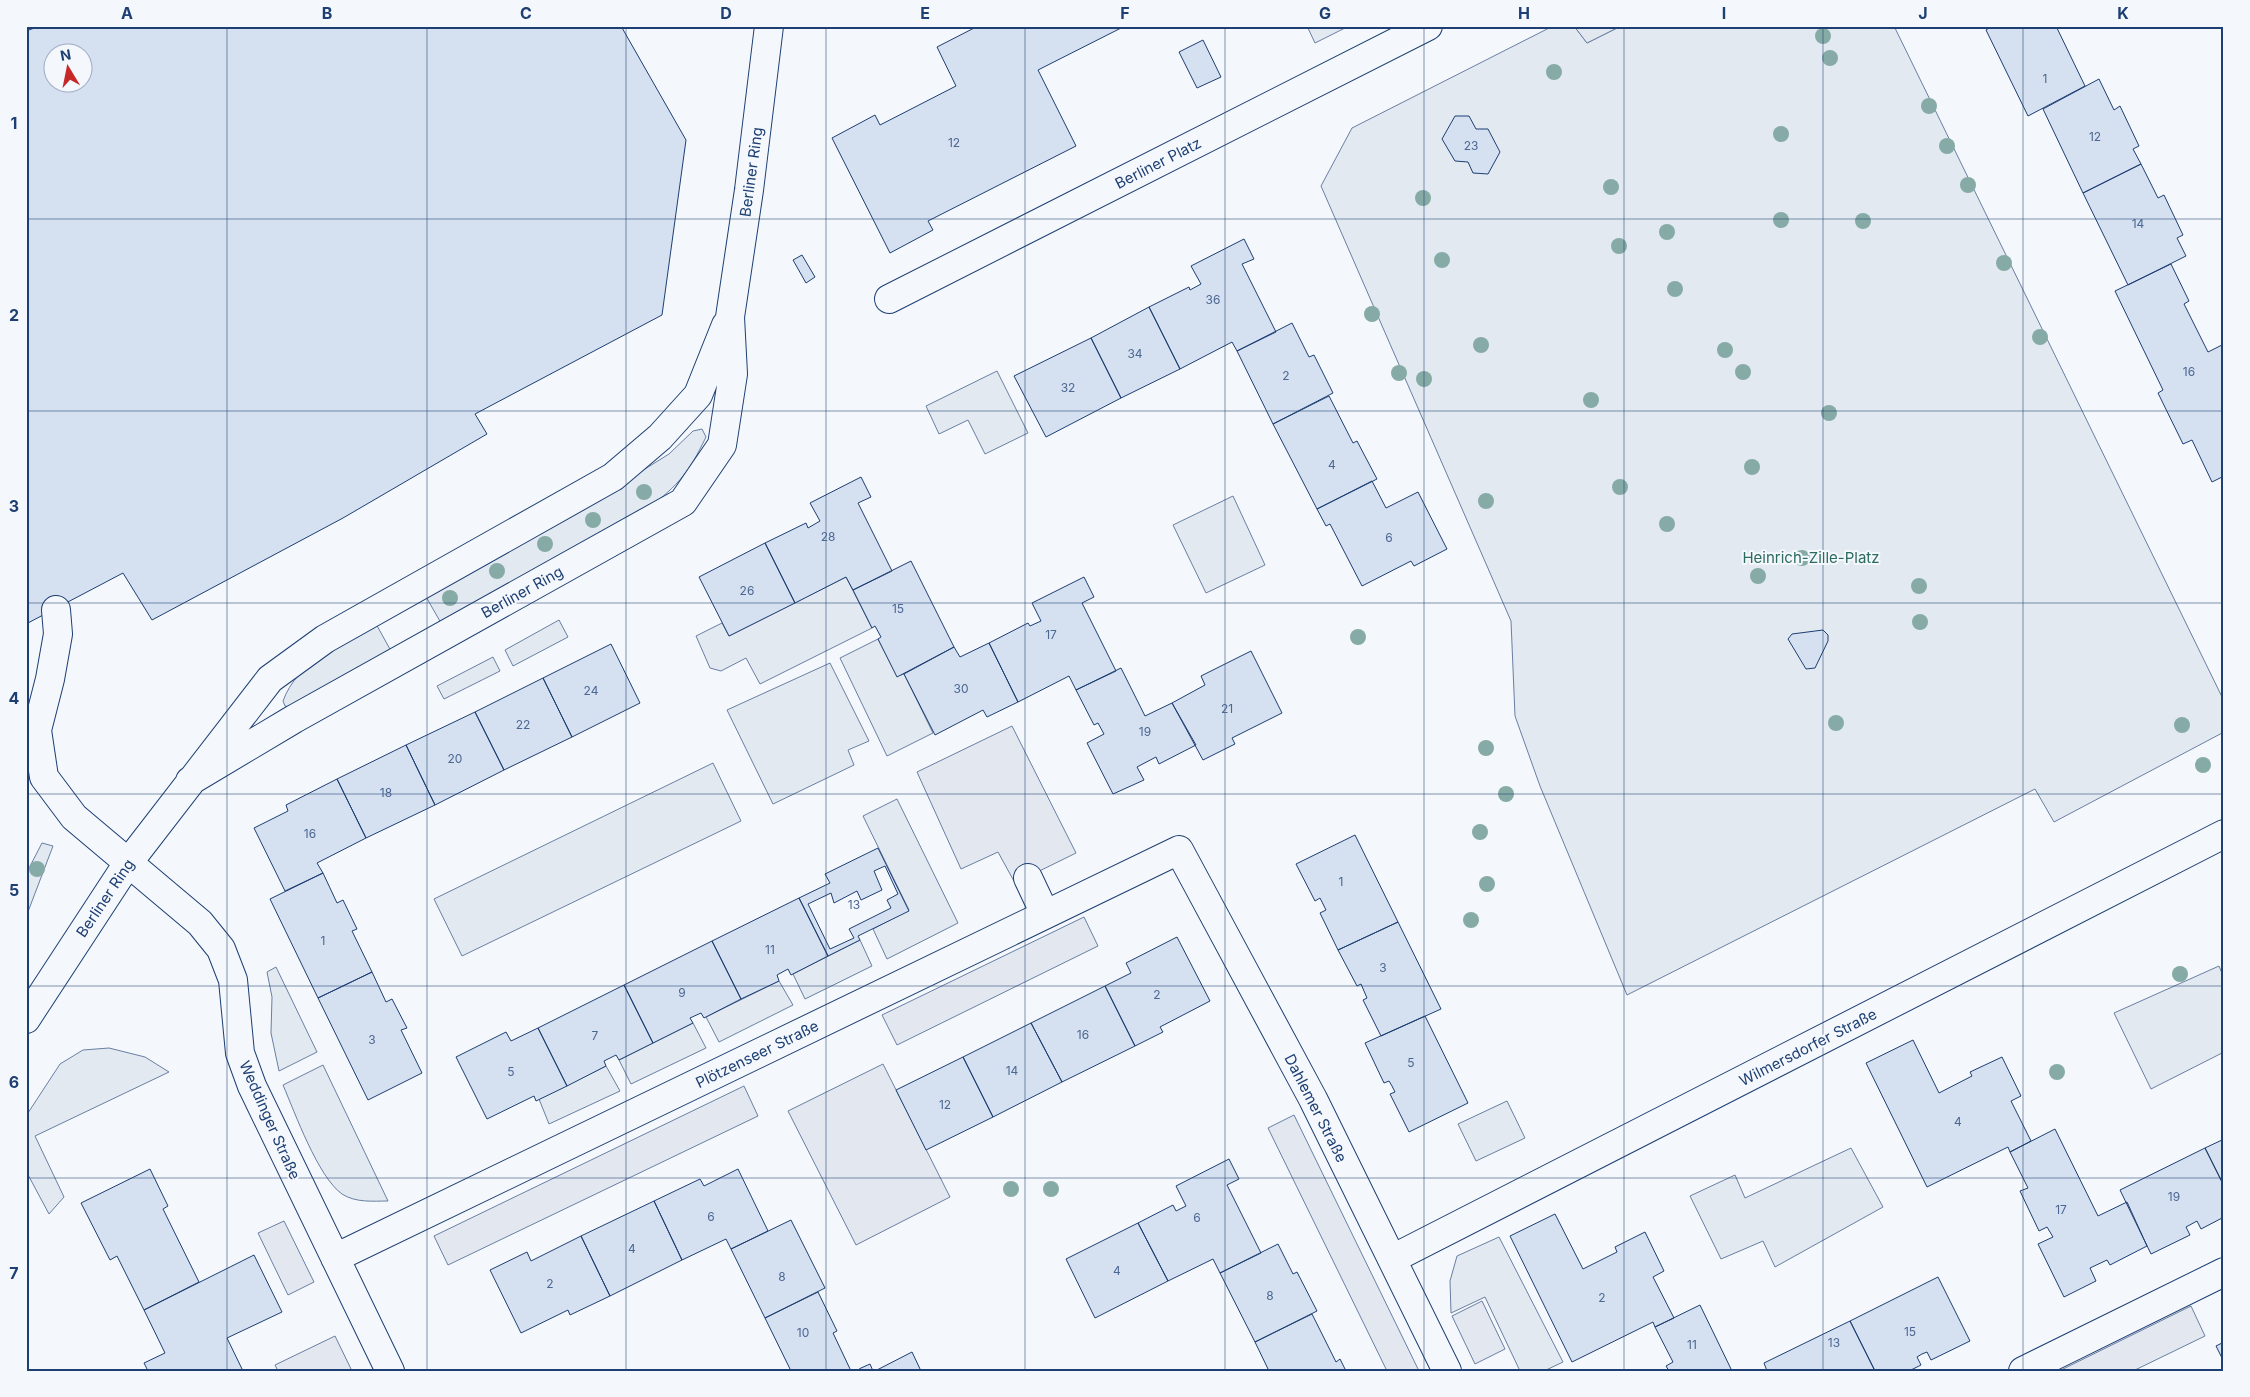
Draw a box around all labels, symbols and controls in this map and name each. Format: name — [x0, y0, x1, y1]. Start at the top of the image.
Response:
text: A — [121, 3, 133, 23]
text: B — [322, 3, 332, 23]
text: C — [520, 3, 532, 23]
text: D — [720, 3, 732, 23]
text: E — [920, 3, 930, 23]
text: F — [1120, 3, 1130, 23]
text: G — [1319, 3, 1331, 23]
text: H — [1518, 3, 1530, 23]
text: I — [1722, 3, 1726, 23]
text: J — [1918, 3, 1928, 23]
text: K — [2117, 3, 2129, 23]
north arrow — [42, 42, 92, 92]
text: N — [59, 45, 72, 64]
house number: 1 — [2043, 71, 2047, 86]
text: 1 — [11, 113, 17, 133]
street label: Berliner Ring — [735, 126, 767, 218]
house number: 12 — [2089, 129, 2101, 144]
street label: Berliner Platz — [1112, 133, 1204, 193]
house number: 12 — [948, 135, 960, 150]
house number: 23 — [1464, 138, 1478, 153]
house number: 14 — [2132, 216, 2145, 231]
house number: 36 — [1206, 292, 1220, 307]
text: 2 — [9, 305, 19, 325]
house number: 34 — [1127, 346, 1143, 361]
house number: 16 — [2183, 364, 2195, 379]
house number: 2 — [1282, 368, 1290, 383]
house number: 32 — [1061, 380, 1075, 395]
house number: 4 — [1328, 457, 1336, 472]
text: 3 — [9, 496, 19, 516]
house number: 28 — [821, 529, 835, 544]
house number: 6 — [1385, 530, 1393, 545]
park label: Heinrich-Zille-Platz — [1742, 548, 1880, 567]
street label: Berliner Ring — [478, 562, 566, 622]
house number: 26 — [740, 583, 754, 598]
house number: 15 — [892, 601, 904, 616]
house number: 17 — [1045, 627, 1057, 642]
house number: 30 — [954, 681, 968, 696]
house number: 24 — [584, 683, 599, 698]
text: 4 — [9, 688, 20, 708]
house number: 21 — [1221, 701, 1233, 716]
house number: 22 — [516, 717, 530, 732]
house number: 19 — [1139, 724, 1151, 739]
house number: 20 — [448, 751, 462, 766]
house number: 18 — [380, 785, 392, 800]
house number: 16 — [304, 826, 316, 841]
street label: Berliner Ring — [72, 855, 138, 941]
house number: 1 — [1339, 874, 1343, 889]
text: 5 — [9, 880, 19, 900]
house number: 13 — [848, 897, 860, 912]
house number: 1 — [321, 933, 325, 948]
house number: 11 — [765, 942, 775, 957]
house number: 3 — [1379, 960, 1387, 975]
house number: 9 — [678, 985, 686, 1000]
house number: 2 — [1153, 987, 1161, 1002]
street label: Wilmersdorfer Straße — [1736, 1004, 1880, 1090]
street label: Plötzenseer Straße — [692, 1016, 822, 1092]
house number: 16 — [1077, 1027, 1089, 1042]
house number: 7 — [592, 1028, 599, 1043]
house number: 3 — [368, 1032, 376, 1047]
street label: Dahlemer Straße — [1281, 1051, 1351, 1165]
house number: 5 — [1407, 1055, 1415, 1070]
street label: Weddinger Straße — [235, 1058, 305, 1182]
house number: 14 — [1006, 1063, 1019, 1078]
house number: 5 — [507, 1064, 515, 1079]
text: 6 — [9, 1072, 19, 1092]
house number: 12 — [939, 1097, 951, 1112]
house number: 4 — [1954, 1114, 1962, 1129]
house number: 19 — [2168, 1189, 2180, 1204]
house number: 17 — [2055, 1202, 2067, 1217]
house number: 6 — [707, 1209, 715, 1224]
house number: 6 — [1193, 1210, 1201, 1225]
house number: 4 — [628, 1241, 636, 1256]
text: 7 — [9, 1263, 19, 1283]
house number: 4 — [1113, 1263, 1121, 1278]
house number: 8 — [778, 1269, 786, 1284]
house number: 2 — [546, 1276, 554, 1291]
house number: 8 — [1266, 1288, 1274, 1303]
house number: 2 — [1598, 1290, 1606, 1305]
house number: 15 — [1904, 1324, 1916, 1339]
house number: 10 — [797, 1325, 809, 1340]
house number: 13 — [1828, 1335, 1840, 1350]
house number: 11 — [1687, 1337, 1697, 1352]

